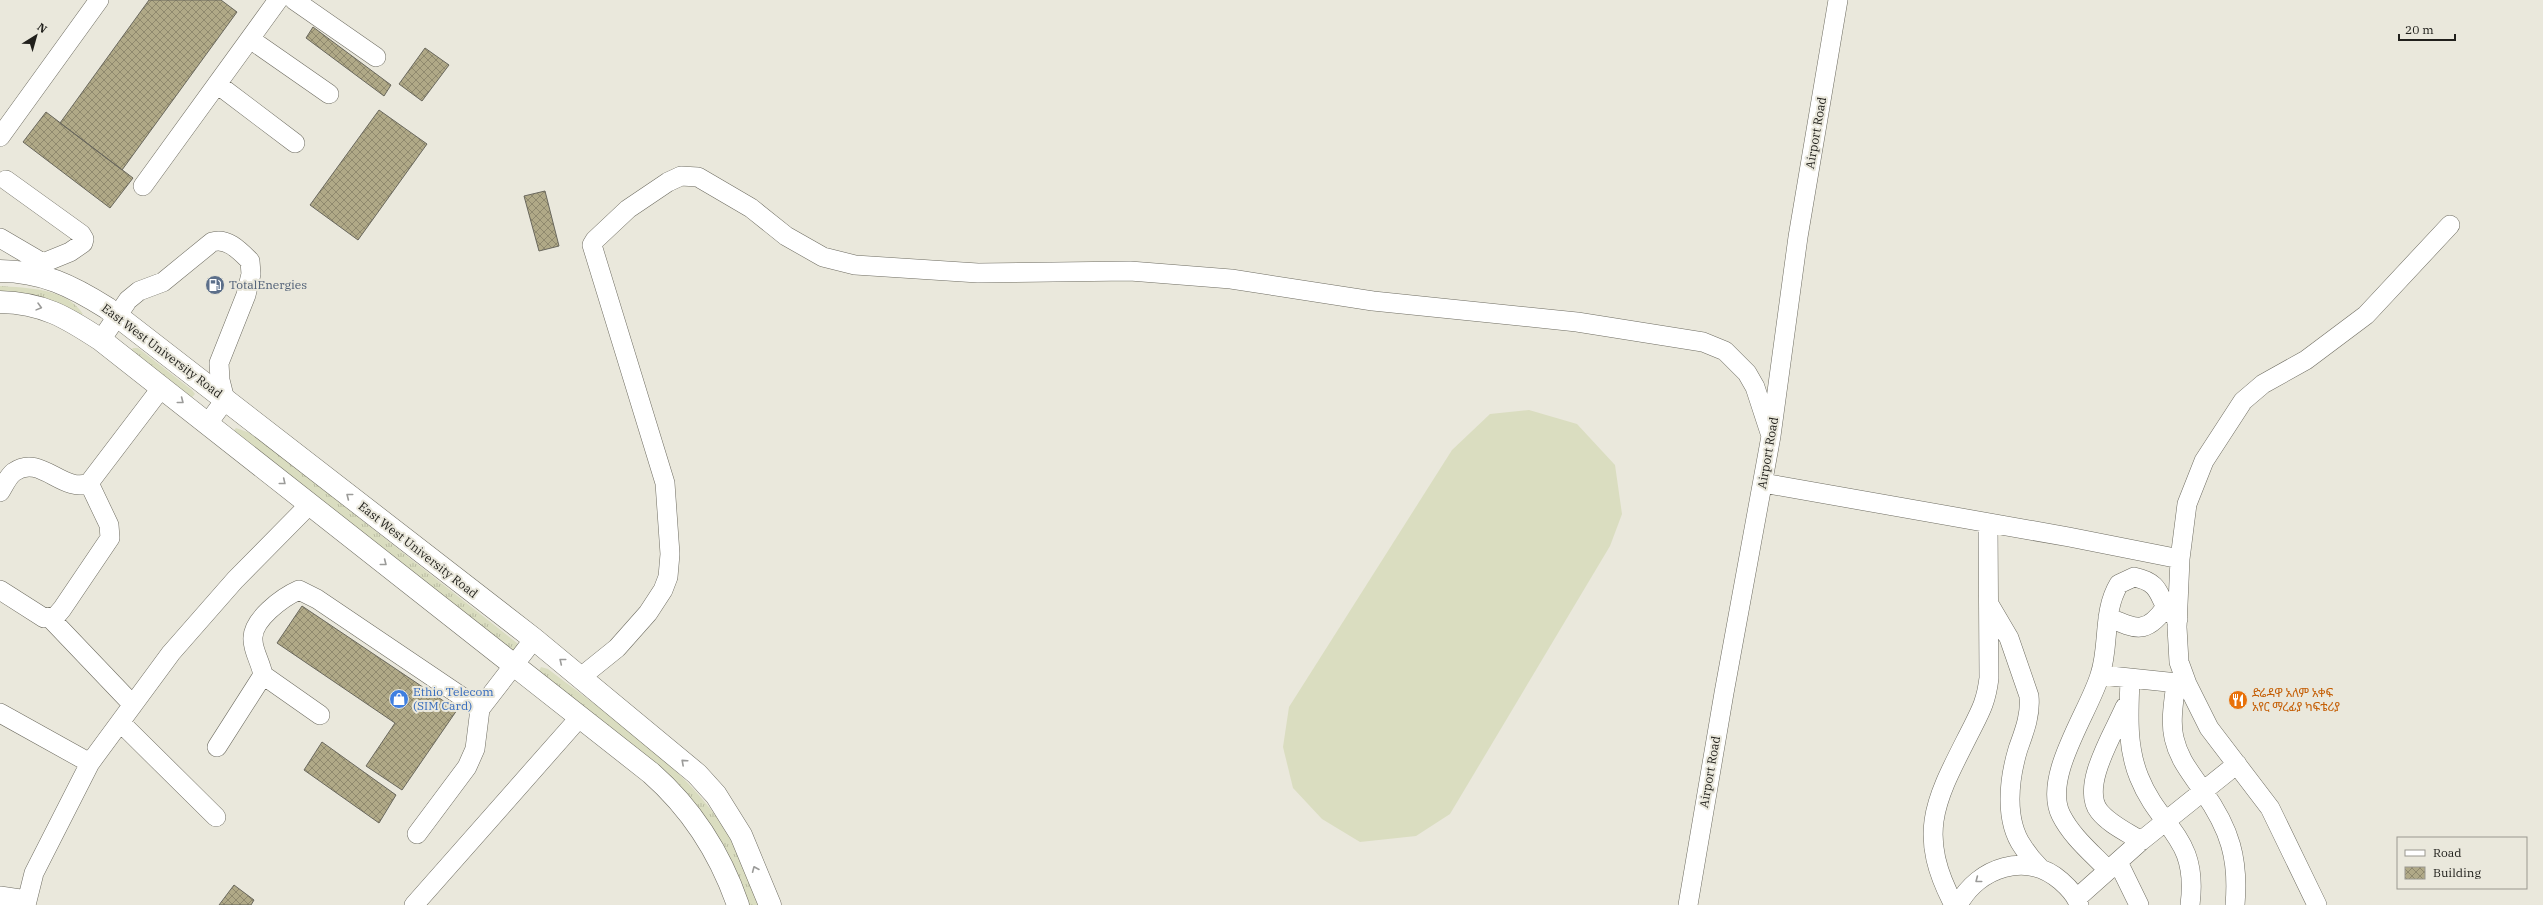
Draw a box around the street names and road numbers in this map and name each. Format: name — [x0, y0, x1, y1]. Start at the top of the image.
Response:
street label: Airport Road — [1802, 96, 1829, 170]
street label: East West University Road — [99, 300, 226, 401]
street label: Airport Road — [1754, 416, 1781, 490]
street label: East West University Road — [356, 498, 481, 601]
street label: Airport Road — [1696, 735, 1723, 809]

